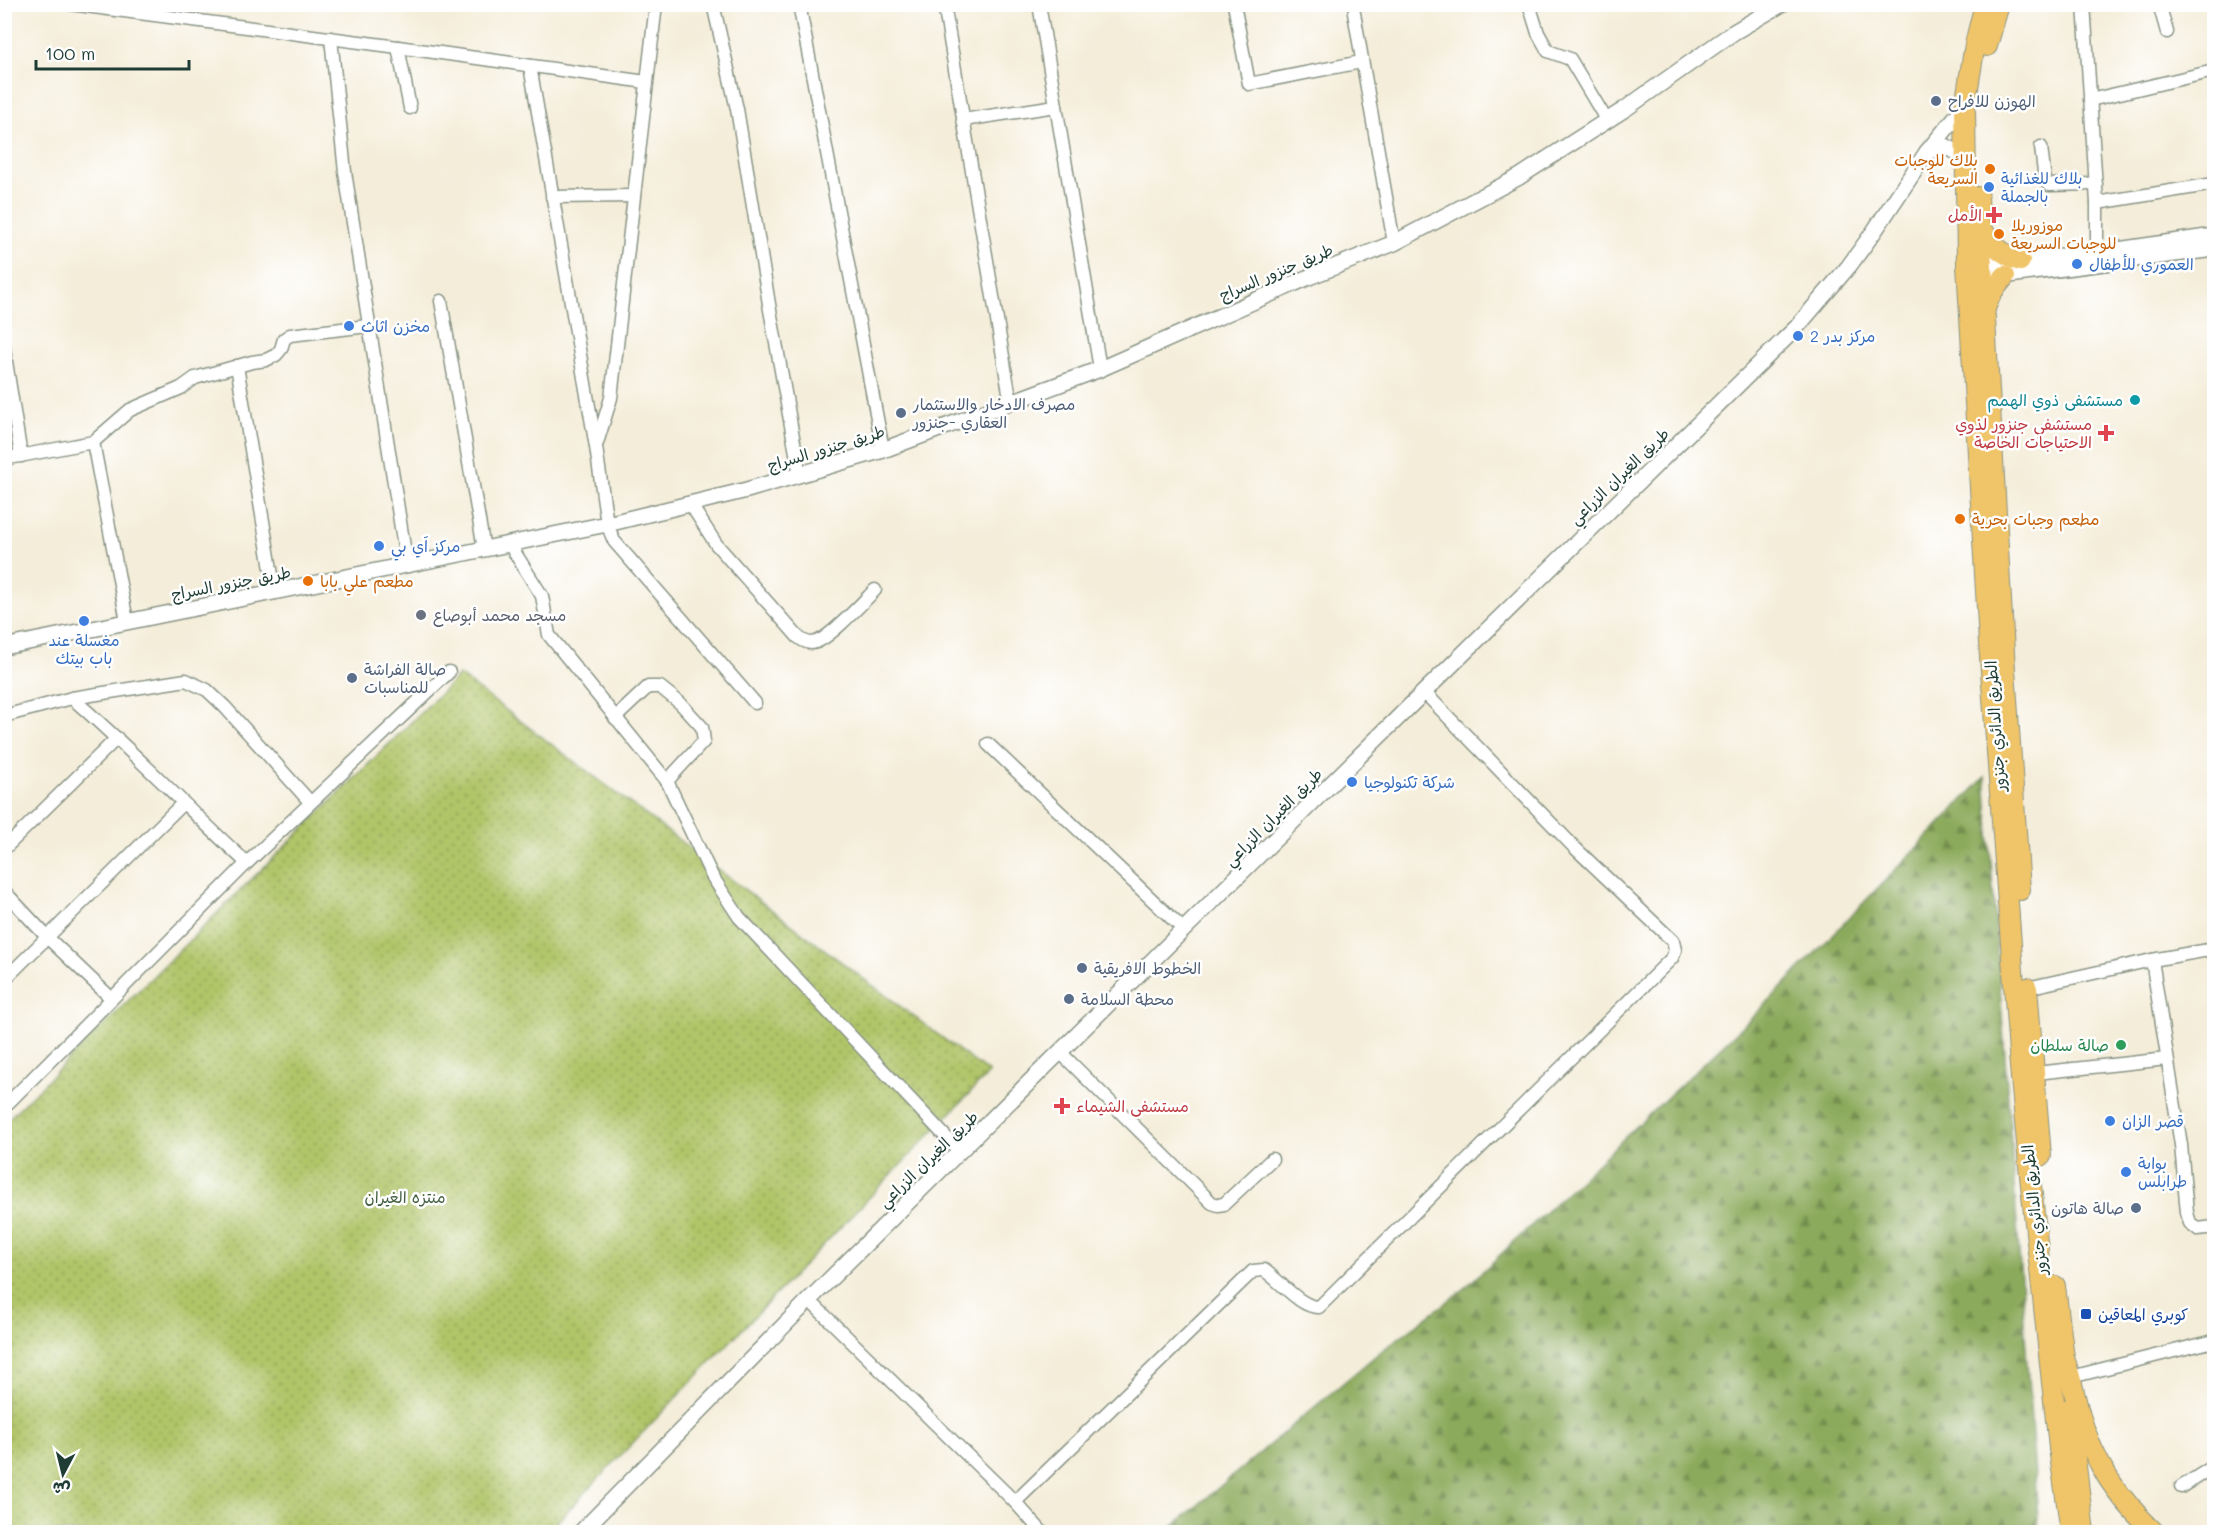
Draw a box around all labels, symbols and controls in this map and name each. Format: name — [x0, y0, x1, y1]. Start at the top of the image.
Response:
scale bar — [36, 33, 189, 71]
text: 100 m — [45, 41, 95, 65]
place label: الهوزن للافراح — [1948, 90, 2036, 112]
marker: الهوزن للافراح — [1929, 94, 1943, 108]
place label: بلاك للوجبات السريعة — [1894, 149, 1978, 188]
marker: بلاك للوجبات السريعة — [1983, 162, 1997, 176]
place label: بلاك للغذائية بالجملة — [2001, 167, 2083, 206]
marker: بلاك للغذائية بالجملة — [1982, 180, 1996, 194]
place label: الأمل — [1948, 204, 1982, 225]
marker: الأمل — [1987, 208, 2001, 222]
place label: موزوريلا للوجبات السريعة — [2011, 214, 2116, 254]
marker: موزوريلا للوجبات السريعة — [1992, 227, 2006, 241]
street label: طريق جنزور السراج — [1216, 238, 1336, 306]
place label: العموري للأطفال — [2089, 253, 2194, 276]
marker: العموري للأطفال — [2070, 257, 2084, 271]
place label: مخزن اثاث — [361, 315, 430, 336]
marker: مخزن اثاث — [342, 319, 356, 333]
place label: مركز بدر 2 — [1810, 325, 1875, 346]
marker: مركز بدر 2 — [1791, 329, 1805, 343]
place label: مستشفى ذوي الهمم — [1987, 389, 2123, 413]
place label: مصرف الادخار والاستثمار العقاري -جنزور — [911, 393, 1075, 434]
marker: مستشفى ذوي الهمم — [2128, 393, 2142, 407]
marker: مصرف الادخار والاستثمار العقاري -جنزور — [894, 406, 908, 420]
place label: مستشفي جنزور لذوي الاحتياجات الخاصة — [1955, 413, 2092, 452]
street label: طريق جنزور السراج — [765, 420, 887, 476]
street label: طريق الغيران الزراعي — [1564, 423, 1676, 532]
marker: مستشفي جنزور لذوي الاحتياجات الخاصة — [2097, 424, 2115, 442]
place label: مطعم وجبات بحرية — [1972, 508, 2099, 532]
marker: مطعم وجبات بحرية — [1953, 512, 1967, 526]
place label: مركز اَي بي — [391, 535, 460, 561]
marker: مركز اَي بي — [372, 539, 386, 553]
street label: طريق جنزور السراج — [169, 561, 293, 605]
place label: مطعم علي بابا — [320, 570, 414, 596]
marker: مطعم علي بابا — [301, 574, 315, 588]
place label: مسجد محمد أبوصاع — [433, 604, 566, 627]
marker: مسجد محمد أبوصاع — [414, 608, 428, 622]
marker: مغسلة عند باب بيتك — [77, 614, 91, 628]
place label: مغسلة عند باب بيتك — [48, 629, 120, 668]
place label: صالة الفراشة للمناسبات — [364, 658, 446, 697]
street label: الطريق الدائري جنزور — [1979, 660, 2012, 794]
marker: صالة الفراشة للمناسبات — [345, 671, 359, 685]
street label: طريق الغيران الزراعي — [1219, 763, 1330, 874]
place label: شركة تكنولوجيا — [1364, 771, 1455, 793]
marker: شركة تكنولوجيا — [1345, 775, 1359, 789]
place label: الخطوط الافريقية — [1094, 957, 1201, 979]
marker: الخطوط الافريقية — [1075, 961, 1089, 975]
place label: محطة السلامة — [1081, 988, 1174, 1009]
marker: محطة السلامة — [1062, 992, 1076, 1006]
place label: صالة سلطان — [2030, 1034, 2109, 1055]
marker: صالة سلطان — [2114, 1038, 2128, 1052]
place label: مستشفى الشيماء — [1076, 1095, 1189, 1117]
marker: مستشفى الشيماء — [1053, 1097, 1071, 1115]
street label: طريق الغيران الزراعي — [873, 1106, 985, 1215]
place label: قصر الزان — [2122, 1110, 2184, 1131]
marker: قصر الزان — [2103, 1114, 2117, 1128]
street label: الطريق الدائري جنزور — [2016, 1144, 2053, 1278]
place label: بوابة طرابلس — [2138, 1152, 2187, 1191]
marker: بوابة طرابلس — [2119, 1165, 2133, 1179]
park label: منتزه الغيران — [365, 1186, 445, 1207]
place label: صالة هاتون — [2051, 1197, 2124, 1219]
marker: صالة هاتون — [2129, 1201, 2143, 1215]
place label: كوبري المعاقين — [2098, 1303, 2189, 1326]
marker: كوبري المعاقين — [2079, 1307, 2093, 1321]
north arrow — [33, 1444, 93, 1504]
text: ش — [51, 1478, 71, 1501]

